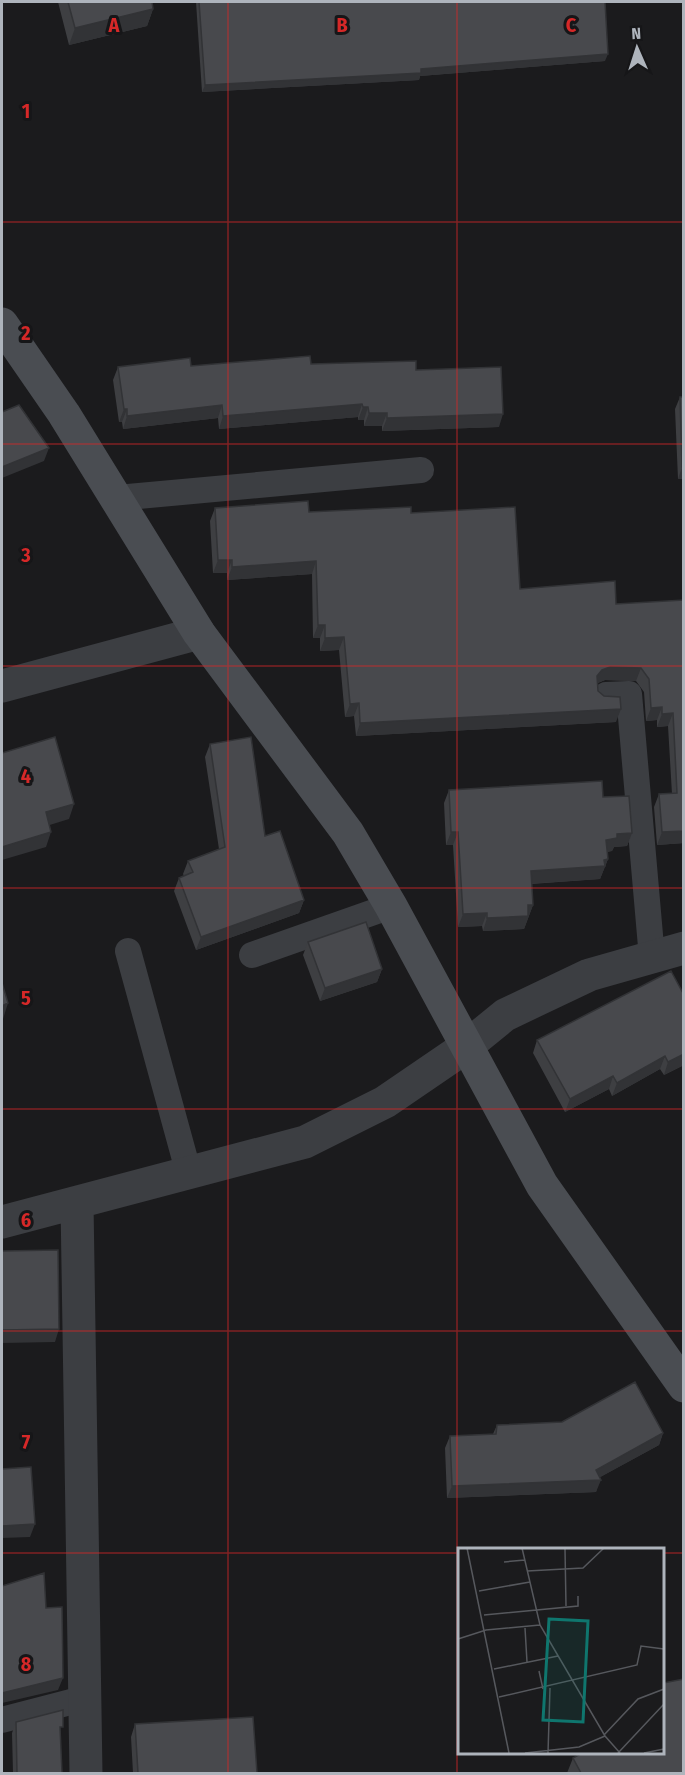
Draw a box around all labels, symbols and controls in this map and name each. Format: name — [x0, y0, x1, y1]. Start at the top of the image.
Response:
text: A — [108, 13, 121, 37]
text: B — [336, 13, 348, 37]
text: C — [566, 13, 577, 37]
north arrow — [607, 18, 667, 78]
text: N — [631, 24, 642, 43]
text: 1 — [22, 99, 30, 123]
text: 2 — [20, 321, 31, 345]
text: 3 — [20, 543, 31, 567]
text: 4 — [21, 764, 31, 788]
text: 5 — [21, 986, 31, 1010]
text: 6 — [21, 1208, 31, 1232]
text: 7 — [22, 1430, 31, 1454]
inset map — [458, 1548, 664, 1754]
text: 8 — [21, 1652, 32, 1676]

